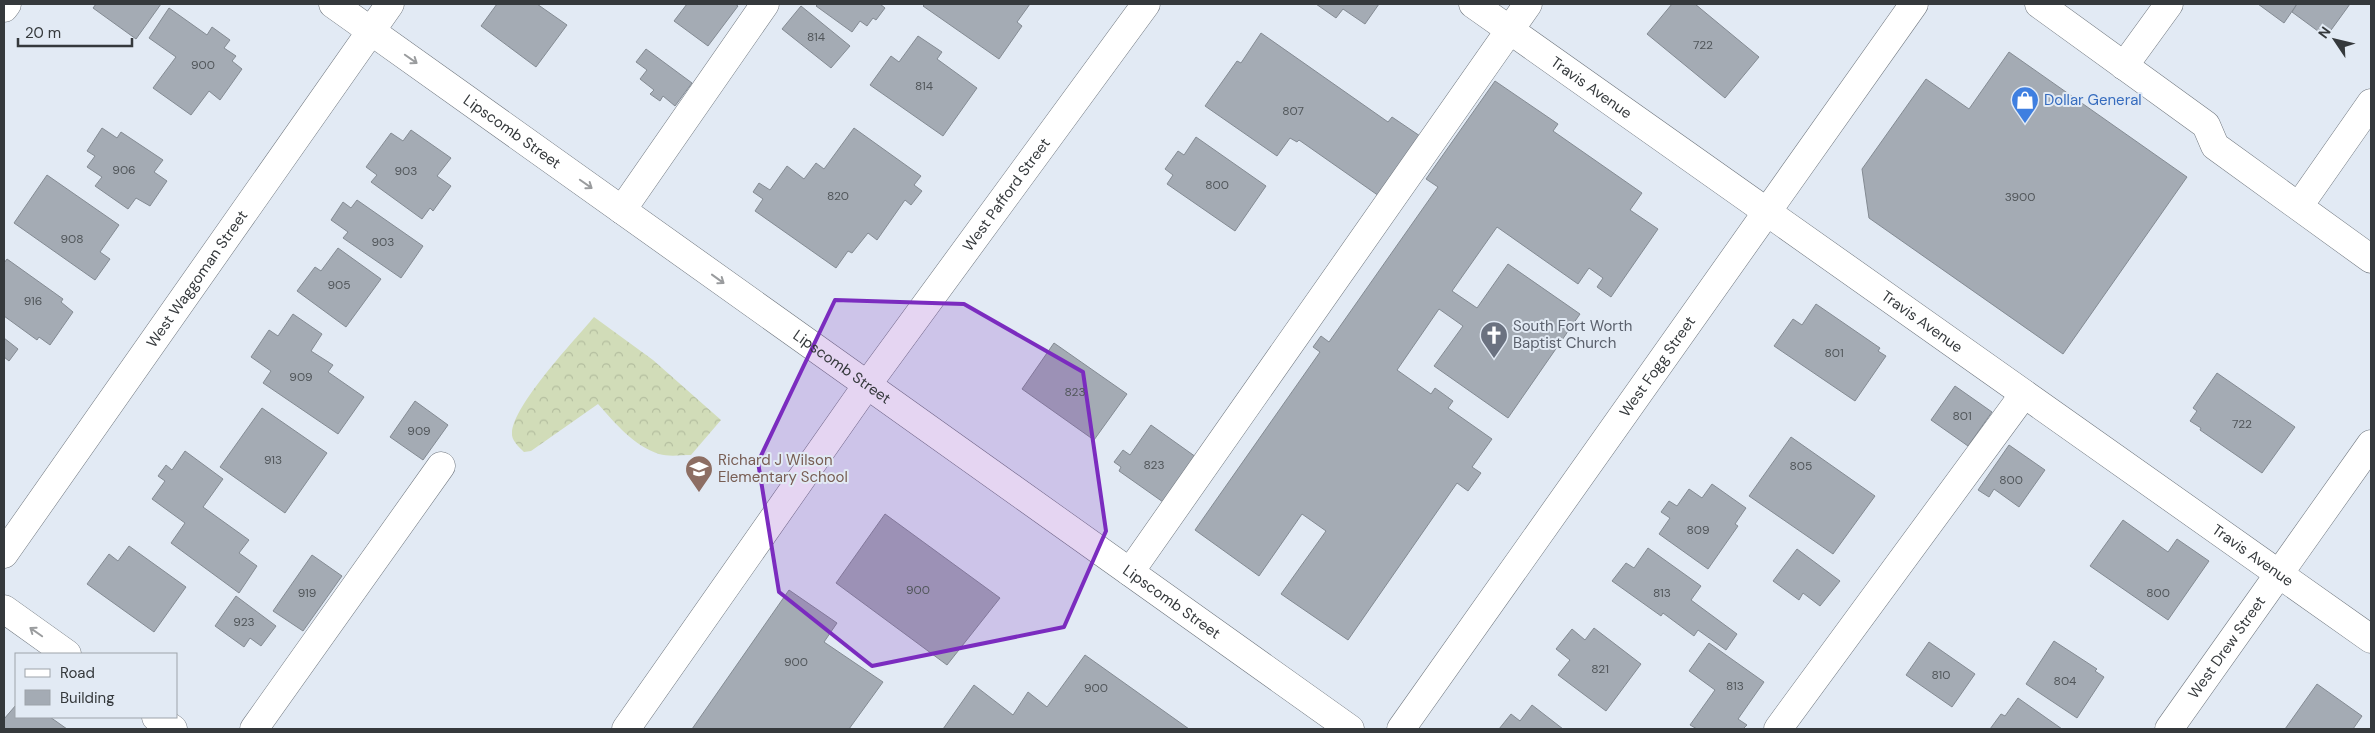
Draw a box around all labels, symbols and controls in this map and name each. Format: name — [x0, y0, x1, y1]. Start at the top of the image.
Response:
scale bar — [18, 15, 131, 47]
north arrow — [2310, 15, 2360, 65]
text: 20 m — [25, 23, 61, 43]
text: N — [2314, 23, 2335, 42]
house number: 814 — [807, 29, 825, 45]
house number: 722 — [1693, 37, 1713, 53]
street label: Travis Avenue — [1547, 52, 1636, 123]
one-way arrow — [404, 54, 418, 64]
house number: 900 — [191, 57, 215, 73]
house number: 814 — [915, 78, 933, 94]
shop icon: Dollar General — [2010, 85, 2040, 124]
street label: Lipscomb Street — [459, 90, 565, 173]
place label: Dollar General — [2044, 90, 2142, 110]
house number: 807 — [1282, 103, 1304, 119]
street label: West Pafford Street — [958, 134, 1055, 255]
house number: 906 — [112, 162, 136, 178]
house number: 903 — [395, 163, 417, 179]
house number: 800 — [1205, 177, 1229, 193]
one-way arrow — [579, 179, 593, 189]
house number: 820 — [827, 188, 849, 204]
house number: 3900 — [2005, 189, 2035, 205]
street label: West Waggoman Street — [142, 206, 252, 352]
house number: 908 — [60, 231, 84, 247]
house number: 903 — [372, 234, 394, 250]
one-way arrow — [711, 273, 724, 284]
house number: 905 — [327, 277, 351, 293]
street label: Travis Avenue — [1877, 286, 1967, 357]
house number: 916 — [24, 293, 42, 309]
street label: West Fogg Street — [1615, 312, 1700, 421]
place label: South Fort Worth Baptist Church — [1513, 316, 1632, 353]
church icon: South Fort Worth Baptist Church — [1479, 320, 1509, 359]
street label: Lipscomb Street — [789, 325, 895, 408]
house number: 801 — [1824, 345, 1844, 361]
house number: 909 — [289, 369, 313, 385]
house number: 823 — [1064, 384, 1086, 400]
house number: 801 — [1952, 408, 1972, 424]
house number: 722 — [2232, 416, 2252, 432]
house number: 909 — [407, 423, 431, 439]
place label: Richard J Wilson Elementary School — [718, 450, 848, 487]
house number: 913 — [264, 452, 282, 468]
school or university icon: Richard J Wilson Elementary School — [684, 454, 714, 493]
house number: 823 — [1143, 457, 1165, 473]
house number: 805 — [1790, 458, 1812, 474]
house number: 800 — [1999, 472, 2023, 488]
street label: Travis Avenue — [2208, 520, 2297, 591]
house number: 809 — [1686, 522, 1710, 538]
street label: Lipscomb Street — [1119, 560, 1225, 644]
house number: 900 — [906, 582, 930, 598]
house number: 919 — [298, 585, 316, 601]
house number: 813 — [1653, 585, 1671, 601]
house number: 800 — [2146, 585, 2170, 601]
street label: West Drew Street — [2184, 592, 2270, 703]
house number: 923 — [233, 614, 255, 630]
one-way arrow — [29, 627, 43, 637]
legend — [15, 653, 178, 718]
house number: 900 — [784, 654, 808, 670]
house number: 821 — [1591, 661, 1609, 677]
text: Road — [60, 663, 95, 683]
house number: 810 — [1931, 667, 1951, 683]
house number: 804 — [2054, 673, 2076, 689]
house number: 813 — [1726, 678, 1744, 694]
house number: 900 — [1084, 680, 1108, 696]
text: Building — [60, 688, 115, 708]

